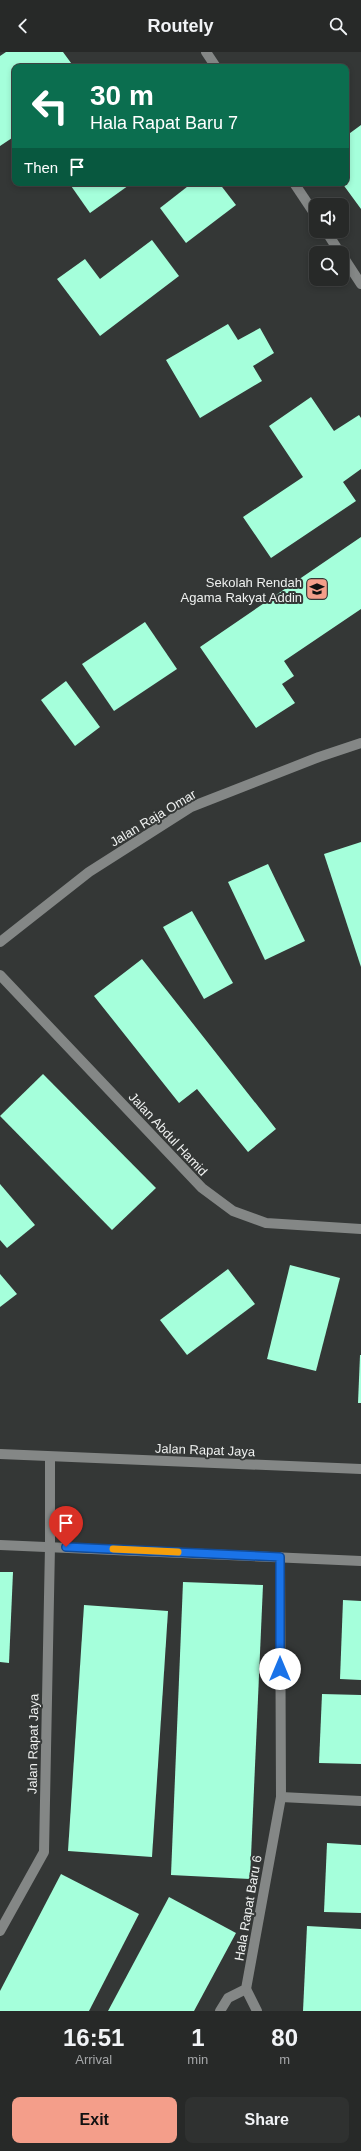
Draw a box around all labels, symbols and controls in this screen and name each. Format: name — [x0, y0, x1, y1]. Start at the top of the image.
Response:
icon: back — [12, 15, 34, 37]
icon: search — [327, 15, 349, 37]
text: Routely — [147, 16, 214, 36]
icon: left — [24, 80, 76, 132]
text: 30 m — [90, 80, 154, 111]
text: Hala Rapat Baru 7 — [90, 113, 238, 133]
icon: arrive — [66, 156, 88, 178]
text: Then — [24, 159, 58, 176]
map controls — [309, 198, 349, 286]
button: sound — [309, 198, 349, 238]
button: search — [309, 246, 349, 286]
place label: Sekolah Rendah Agama Rakyat Addin — [181, 575, 302, 605]
school or university icon: Sekolah Rendah Agama Rakyat Addin — [304, 576, 330, 602]
street label: Jalan Raja Omar — [107, 786, 199, 850]
street label: Jalan Abdul Hamid — [126, 1089, 210, 1179]
street label: Jalan Rapat Jaya — [155, 1441, 256, 1459]
pin — [49, 1506, 83, 1547]
icon: arrive — [55, 1512, 77, 1534]
position arrow — [259, 1648, 301, 1690]
street label: Jalan Rapat Jaya — [25, 1693, 41, 1794]
street label: Hala Rapat Baru 6 — [231, 1854, 265, 1962]
text: 16:51 — [63, 2024, 124, 2051]
text: 1 — [191, 2024, 205, 2051]
text: 80 — [271, 2024, 298, 2051]
text: Arrival — [75, 2052, 112, 2067]
text: min — [187, 2052, 208, 2067]
text: m — [279, 2052, 290, 2067]
button: Exit — [12, 2097, 177, 2143]
button: Share — [185, 2097, 349, 2143]

